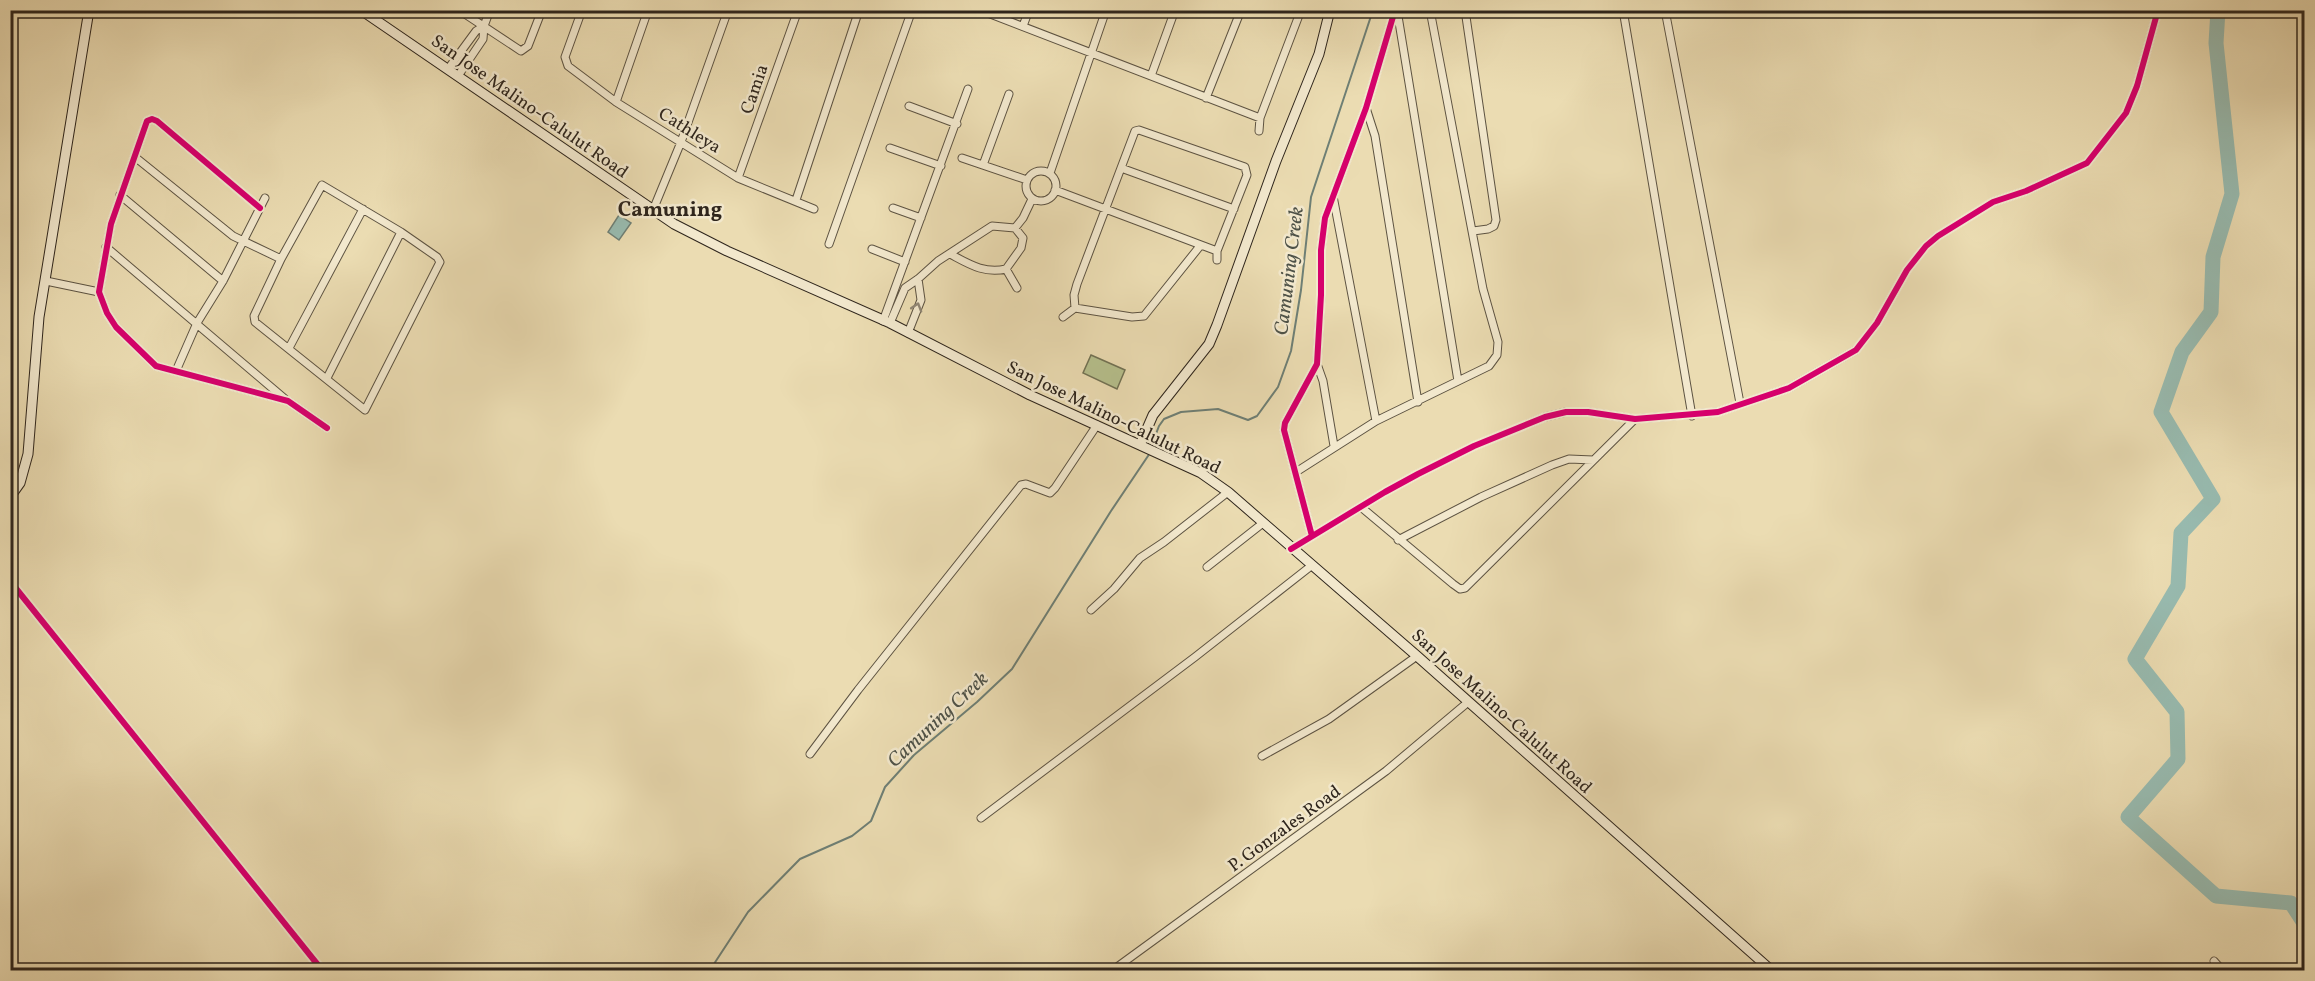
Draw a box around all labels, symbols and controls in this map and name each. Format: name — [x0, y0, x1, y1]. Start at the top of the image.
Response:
street label: San Jose Malino-Calulut Road — [425, 29, 633, 185]
street label: Camia — [735, 61, 776, 118]
street label: Cathleya — [653, 102, 726, 160]
district label: Camuning — [618, 196, 722, 225]
water label: Camuning Creek — [1268, 205, 1312, 337]
one-way arrow — [910, 302, 922, 313]
street label: San Jose Malino-Calulut Road — [1002, 355, 1225, 481]
street label: San Jose Malino-Calulut Road — [1405, 624, 1597, 800]
water label: Camuning Creek — [882, 666, 995, 775]
street label: P. Gonzales Road — [1223, 780, 1346, 879]

